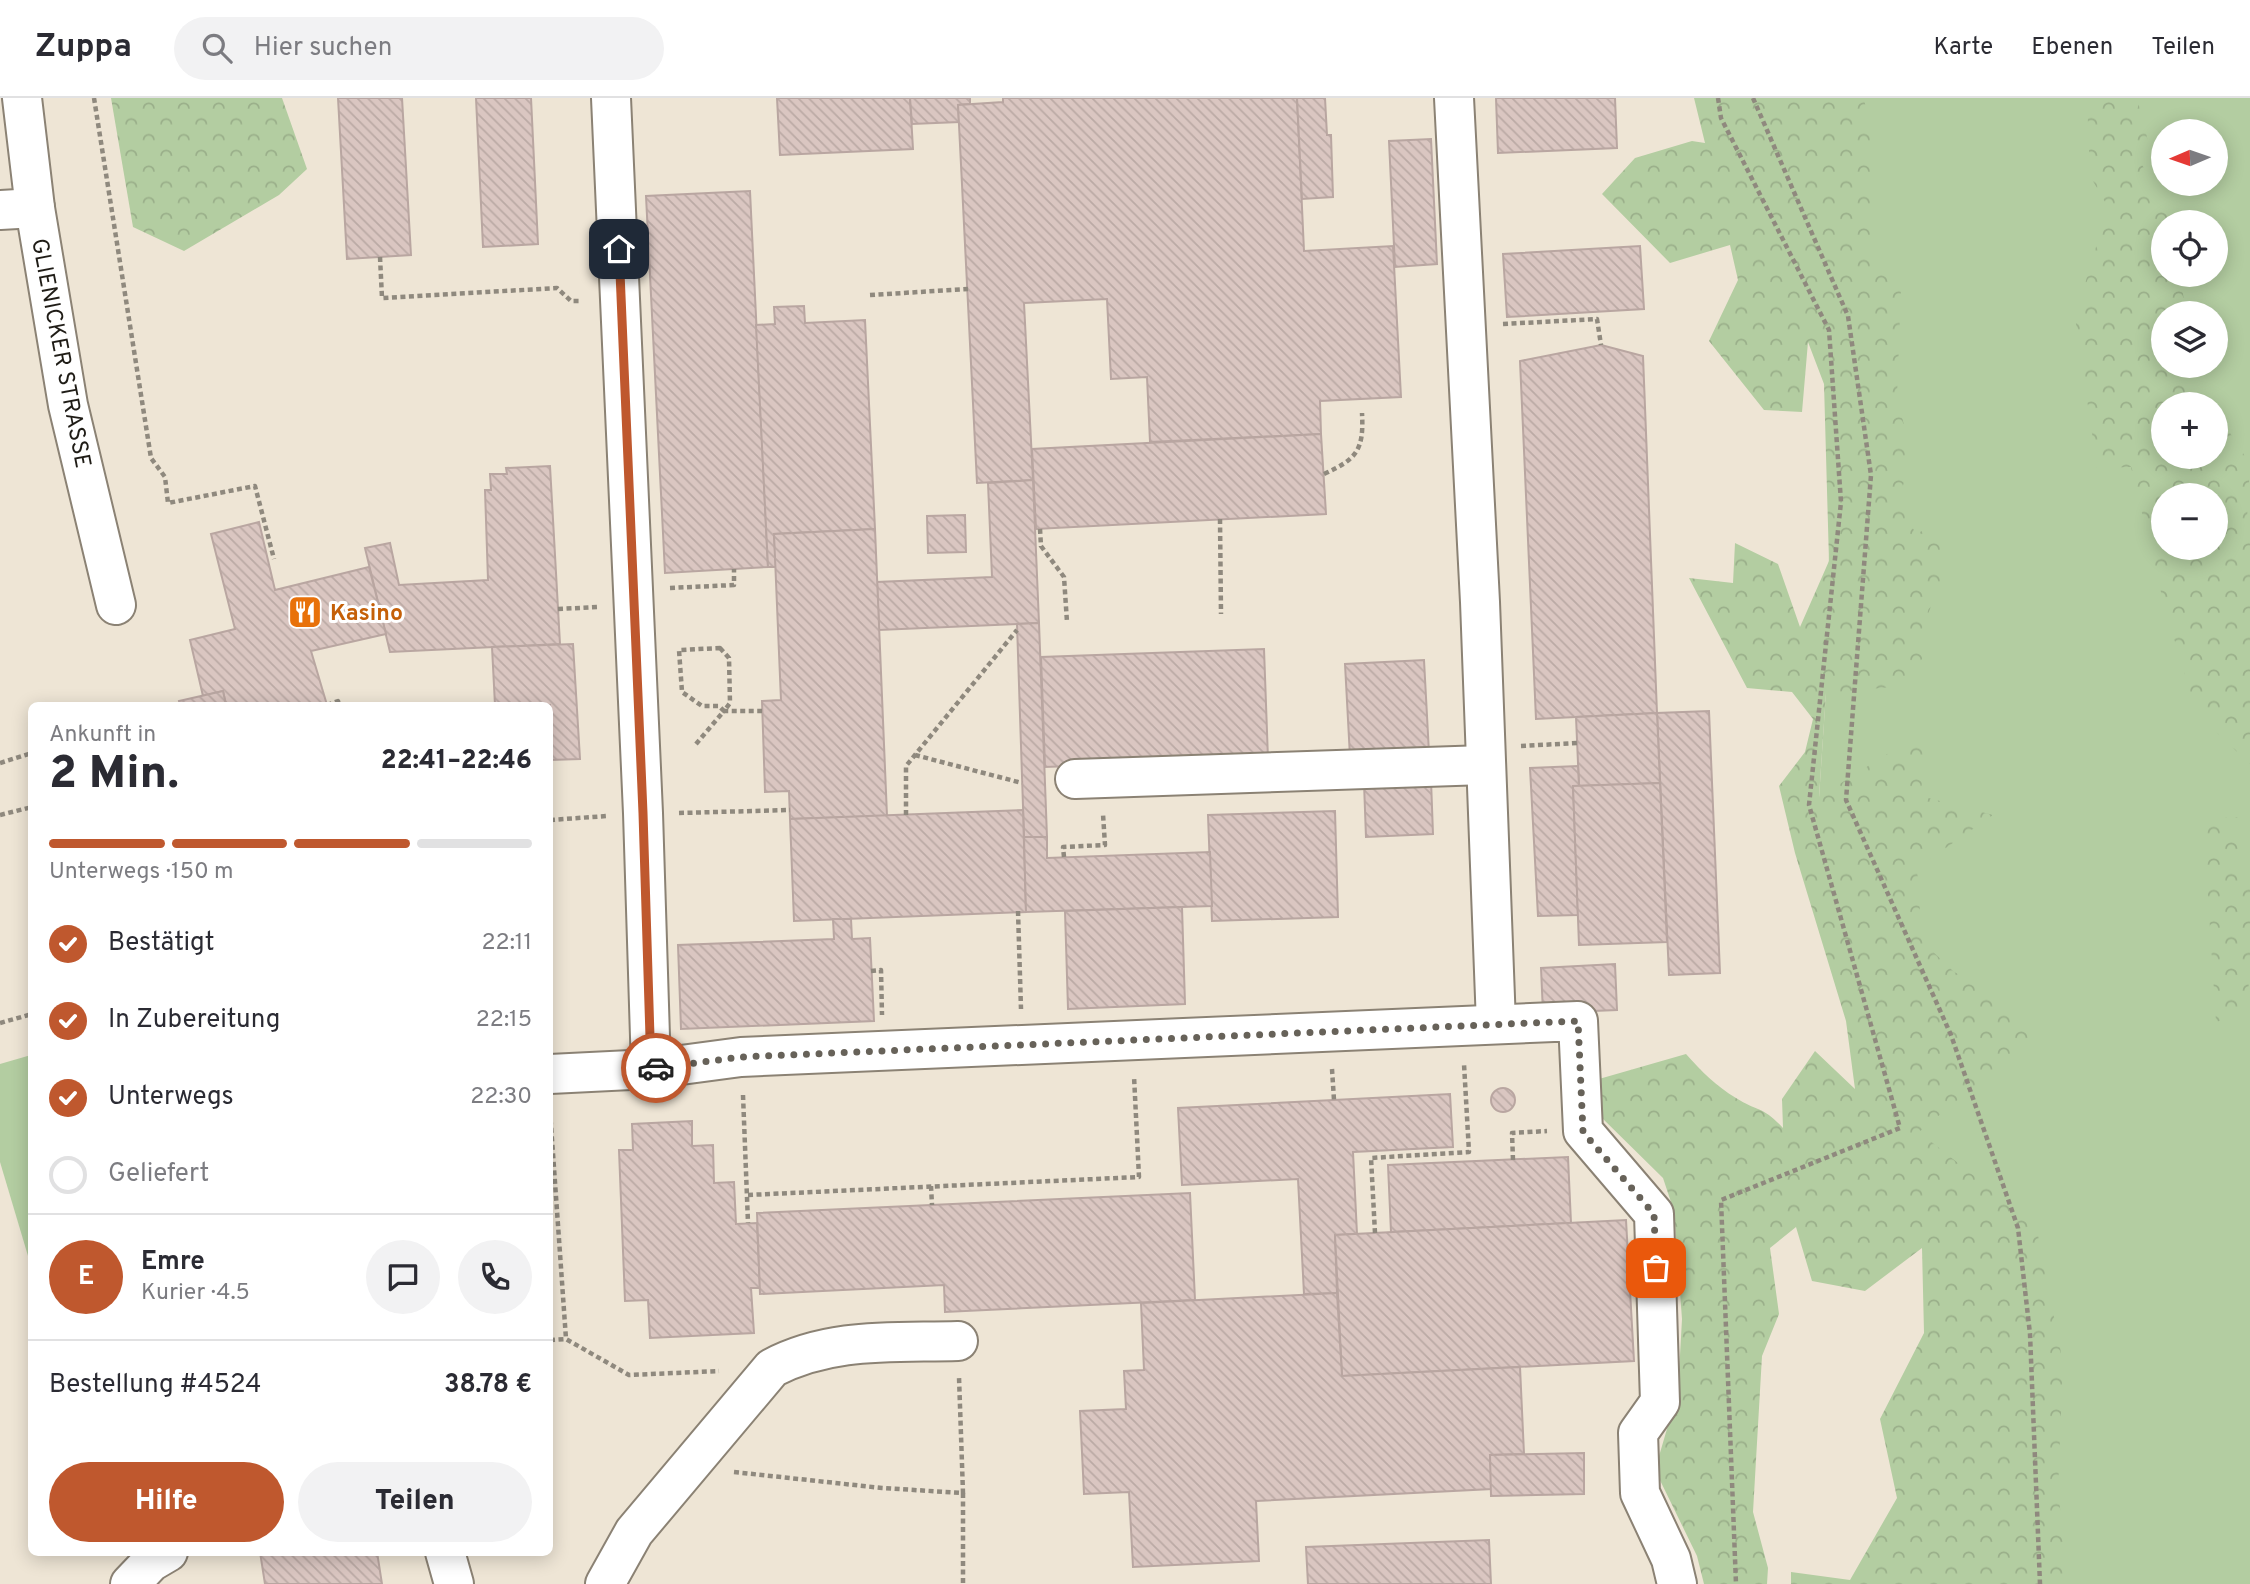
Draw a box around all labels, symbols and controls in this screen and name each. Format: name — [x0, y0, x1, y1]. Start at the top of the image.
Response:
search box — [174, 17, 664, 80]
text: Zuppa — [35, 27, 132, 69]
icon: search — [198, 29, 236, 67]
text: Hier suchen — [254, 32, 393, 65]
text: Karte — [1933, 33, 1993, 63]
text: Ebenen — [2031, 33, 2113, 63]
text: Teilen — [2151, 33, 2215, 63]
north arrow — [2151, 119, 2228, 196]
map controls — [2151, 119, 2228, 560]
button: locate — [2151, 210, 2228, 287]
pin — [589, 219, 649, 279]
icon: home — [600, 230, 638, 268]
street label: GLIENICKER STRASSE — [23, 236, 96, 471]
button: layers — [2151, 301, 2228, 378]
button: + — [2151, 392, 2228, 469]
button: − — [2151, 483, 2228, 560]
restaurant icon: Kasino — [286, 593, 324, 631]
place label: Kasino — [330, 600, 403, 629]
text: Ankunft in — [49, 721, 156, 750]
text: 22:41–22:46 — [381, 745, 532, 778]
text: 2 Min. — [49, 746, 179, 805]
text: Unterwegs · 150 m — [49, 858, 234, 887]
icon: check — [49, 925, 87, 963]
text: Bestätigt — [108, 927, 215, 960]
text: 22:11 — [482, 929, 532, 958]
icon: check — [49, 1002, 87, 1040]
text: In Zubereitung — [108, 1004, 280, 1037]
text: 22:15 — [476, 1006, 532, 1035]
courier — [621, 1033, 691, 1103]
icon: car — [637, 1049, 675, 1087]
icon: check — [49, 1079, 87, 1117]
text: Unterwegs — [108, 1081, 234, 1114]
text: 22:30 — [470, 1083, 532, 1112]
text: Geliefert — [108, 1158, 209, 1191]
pin — [1626, 1238, 1686, 1298]
button: chat — [366, 1240, 440, 1314]
button: phone — [458, 1240, 532, 1314]
text: Emre — [141, 1246, 205, 1279]
icon: bag — [1637, 1249, 1675, 1287]
text: E — [78, 1261, 94, 1294]
text: Kurier · 4.5 — [141, 1279, 250, 1308]
text: Bestellung #4524 — [49, 1369, 261, 1402]
text: 38.78 € — [444, 1369, 532, 1402]
button: Hilfe — [49, 1462, 284, 1542]
button: Teilen — [298, 1462, 532, 1542]

